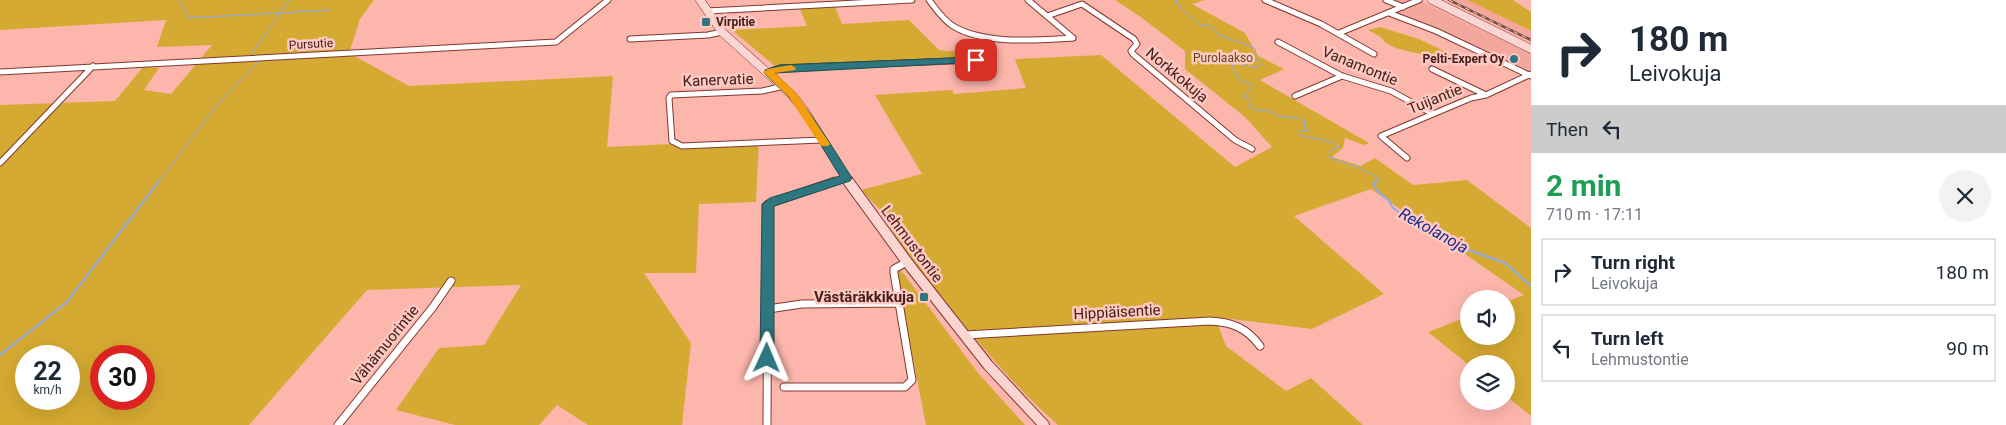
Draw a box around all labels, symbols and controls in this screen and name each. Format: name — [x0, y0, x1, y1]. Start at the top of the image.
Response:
place label: Virpitie — [716, 15, 756, 29]
marker: Virpitie — [700, 16, 712, 28]
text: 180 m — [1629, 19, 1728, 60]
icon: right — [1546, 20, 1611, 85]
street label: Pursutie — [289, 36, 333, 52]
pin — [955, 39, 997, 81]
street label: Vanamontie — [1319, 43, 1401, 89]
street label: Norkkokuja — [1142, 44, 1212, 106]
icon: arrive — [962, 46, 990, 74]
park label: Purolaakso — [1193, 51, 1253, 65]
place label: Pelti-Expert Oy — [1423, 52, 1505, 66]
marker: Pelti-Expert Oy — [1508, 53, 1520, 65]
text: Leivokuja — [1629, 61, 1721, 86]
street label: Kanervatie — [682, 70, 754, 90]
street label: Tuijantie — [1405, 80, 1465, 118]
icon: left — [1598, 115, 1626, 143]
text: Then — [1546, 118, 1588, 141]
text: 2 min — [1546, 168, 1621, 203]
button: close — [1939, 170, 1991, 222]
street label: Lehmustontie — [877, 202, 947, 286]
water label: Rekolanoja — [1396, 204, 1472, 257]
text: 710 m · 17:11 — [1546, 205, 1643, 224]
text: Turn right — [1591, 251, 1675, 274]
icon: right — [1548, 258, 1576, 286]
text: 180 m — [1936, 261, 1989, 284]
text: Leivokuja — [1591, 274, 1658, 293]
place label: Västäräkkikuja — [814, 288, 914, 306]
map controls — [1460, 290, 1515, 410]
button: sound — [1460, 290, 1515, 345]
marker: Västäräkkikuja — [918, 291, 930, 303]
street label: Vähämuorintie — [347, 301, 423, 388]
street label: Hippiäisentie — [1073, 301, 1161, 323]
text: Turn left — [1591, 327, 1664, 350]
position arrow — [740, 331, 792, 383]
icon: left — [1548, 334, 1576, 362]
text: 90 m — [1946, 337, 1989, 360]
speed limit sign: 30 — [90, 345, 155, 410]
text: Lehmustontie — [1591, 350, 1689, 369]
button: layers — [1460, 355, 1515, 410]
text: 22 — [33, 357, 62, 386]
text: km/h — [33, 383, 62, 397]

